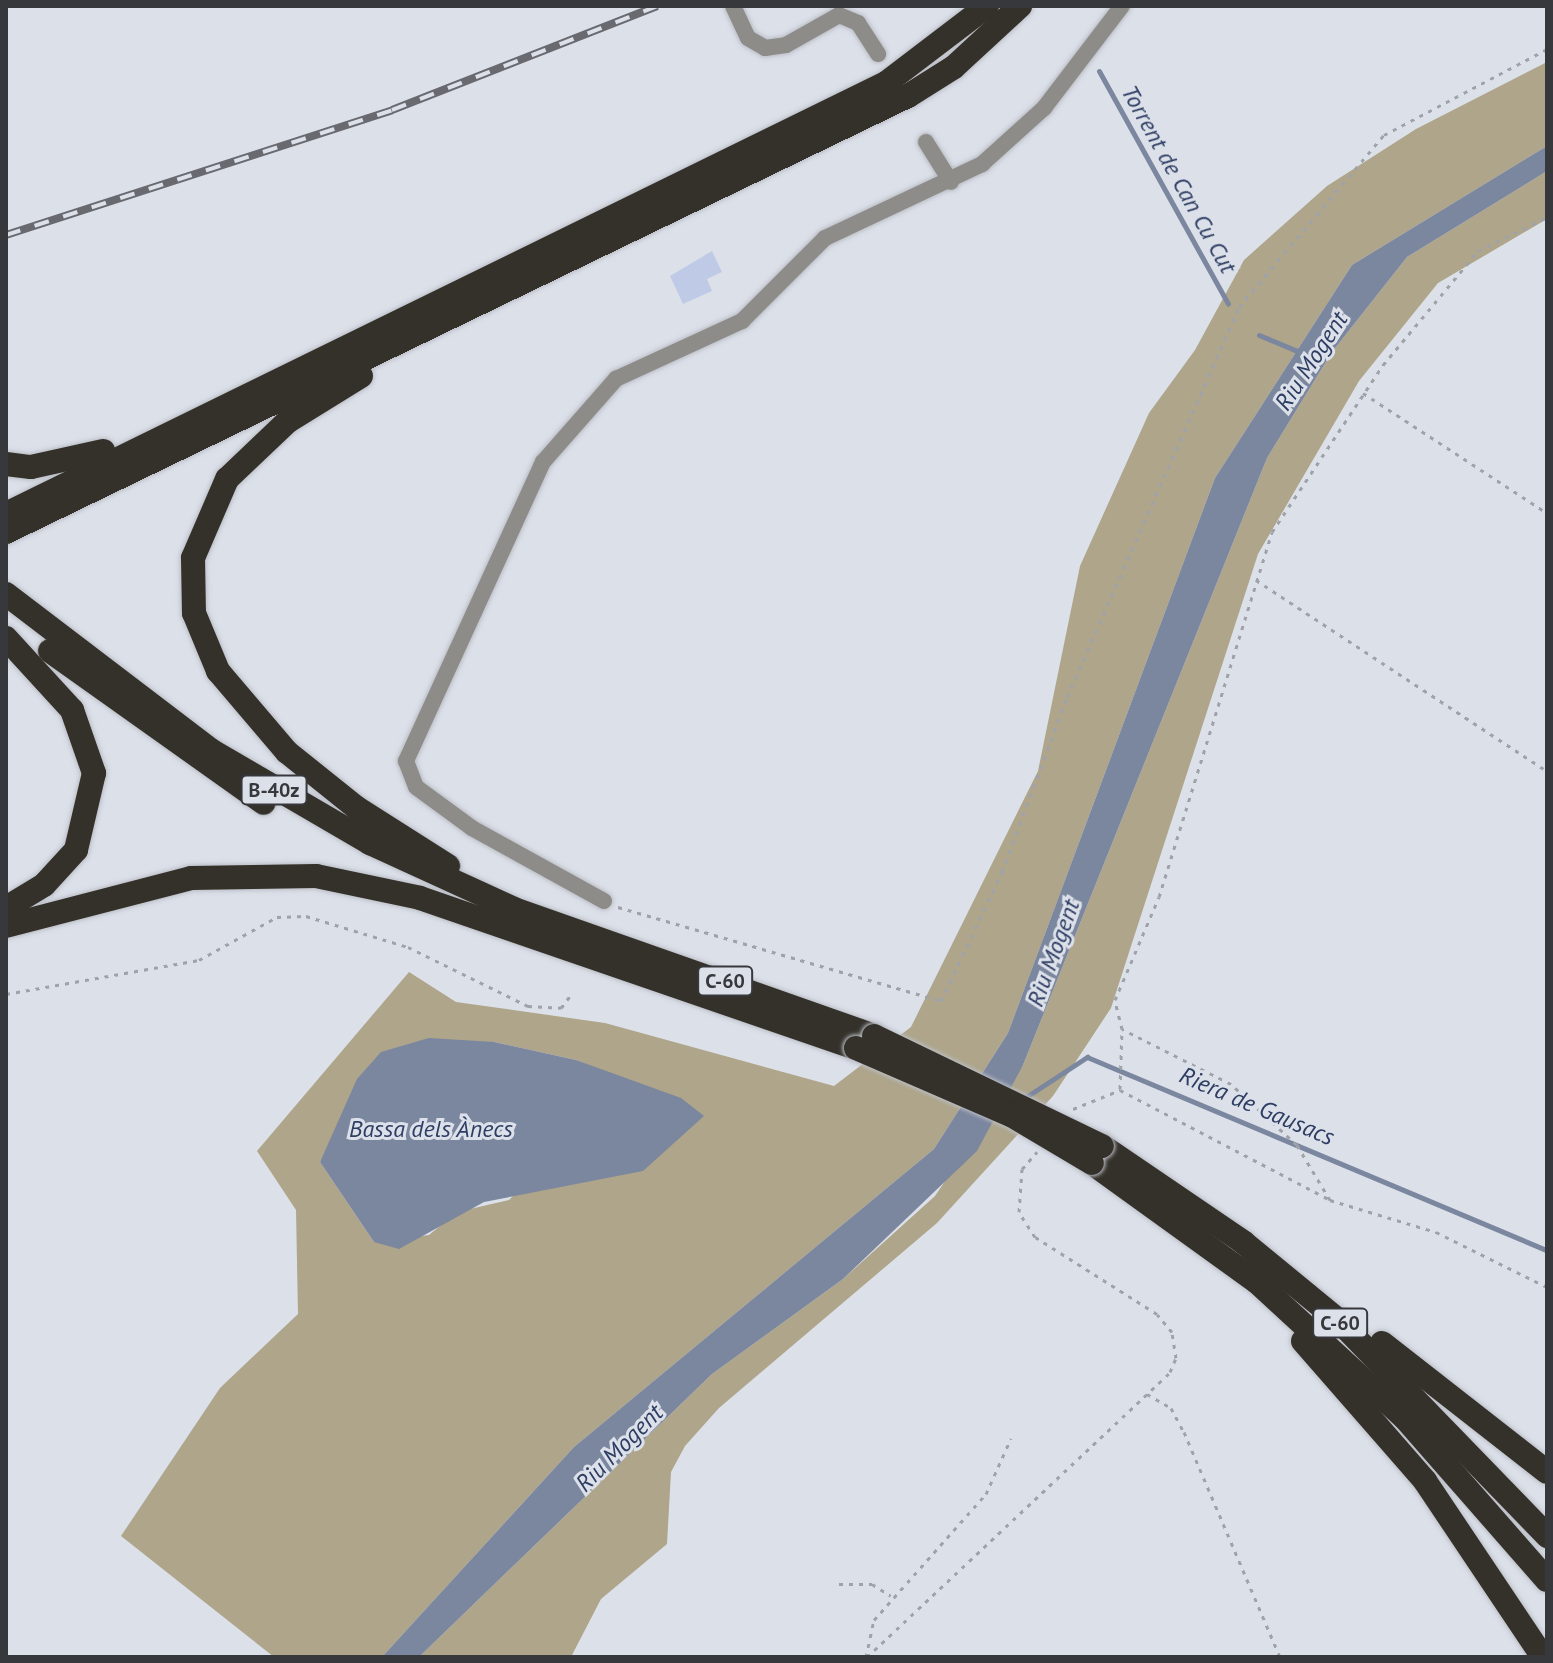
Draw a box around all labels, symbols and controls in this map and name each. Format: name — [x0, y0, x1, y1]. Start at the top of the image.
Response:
water label: Torrent de Can Cu Cut — [1115, 80, 1243, 278]
water label: Riu Mogent — [1269, 306, 1353, 416]
road number: B-40z — [240, 774, 308, 806]
water label: Riu Mogent — [1020, 896, 1086, 1010]
road number: C-60 — [697, 965, 753, 997]
water label: Riera de Gausacs — [1175, 1060, 1339, 1152]
water label: Bassa dels Ànecs — [349, 1115, 513, 1143]
road number: C-60 — [1312, 1307, 1368, 1339]
water label: Riu Mogent — [569, 1398, 669, 1498]

